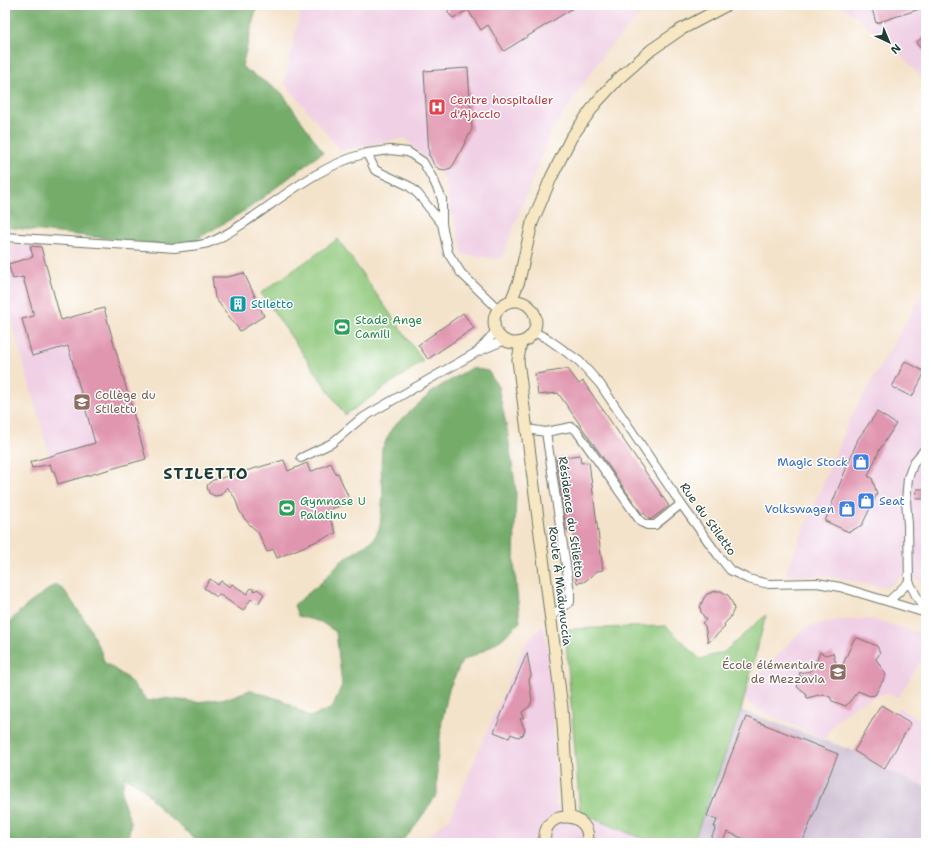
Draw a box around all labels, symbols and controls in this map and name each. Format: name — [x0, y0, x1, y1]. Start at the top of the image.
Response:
north arrow — [869, 22, 909, 62]
text: N — [887, 40, 904, 57]
place label: Centre hospitalier d'Ajaccio — [450, 92, 554, 122]
hospital icon: Centre hospitalier d'Ajaccio — [427, 97, 447, 117]
building icon: Stiletto — [228, 294, 248, 314]
place label: Stiletto — [251, 296, 293, 312]
place label: Stade Ange Camili — [355, 312, 422, 342]
sports icon: Stade Ange Camili — [332, 317, 352, 337]
place label: Collège du Stilettu — [95, 387, 156, 417]
school or university icon: Collège du Stilettu — [72, 392, 92, 412]
shop icon: Magic Stock — [851, 452, 871, 472]
place label: Magic Stock — [777, 454, 848, 470]
street label: Résidence du Stiletto — [555, 455, 587, 579]
district label: STILETTO — [163, 463, 249, 484]
street label: Rue du Stiletto — [676, 479, 740, 559]
shop icon: Seat — [856, 491, 876, 511]
place label: Gymnase U Palatinu — [300, 493, 366, 523]
place label: Seat — [879, 493, 905, 509]
sports icon: Gymnase U Palatinu — [277, 498, 297, 518]
shop icon: Volkswagen — [837, 499, 857, 519]
place label: Volkswagen — [765, 501, 834, 517]
street label: Route À Madunuccia — [545, 525, 575, 647]
place label: École élémentaire de Mezzavia — [722, 657, 826, 687]
school or university icon: École élémentaire de Mezzavia — [828, 662, 848, 682]

